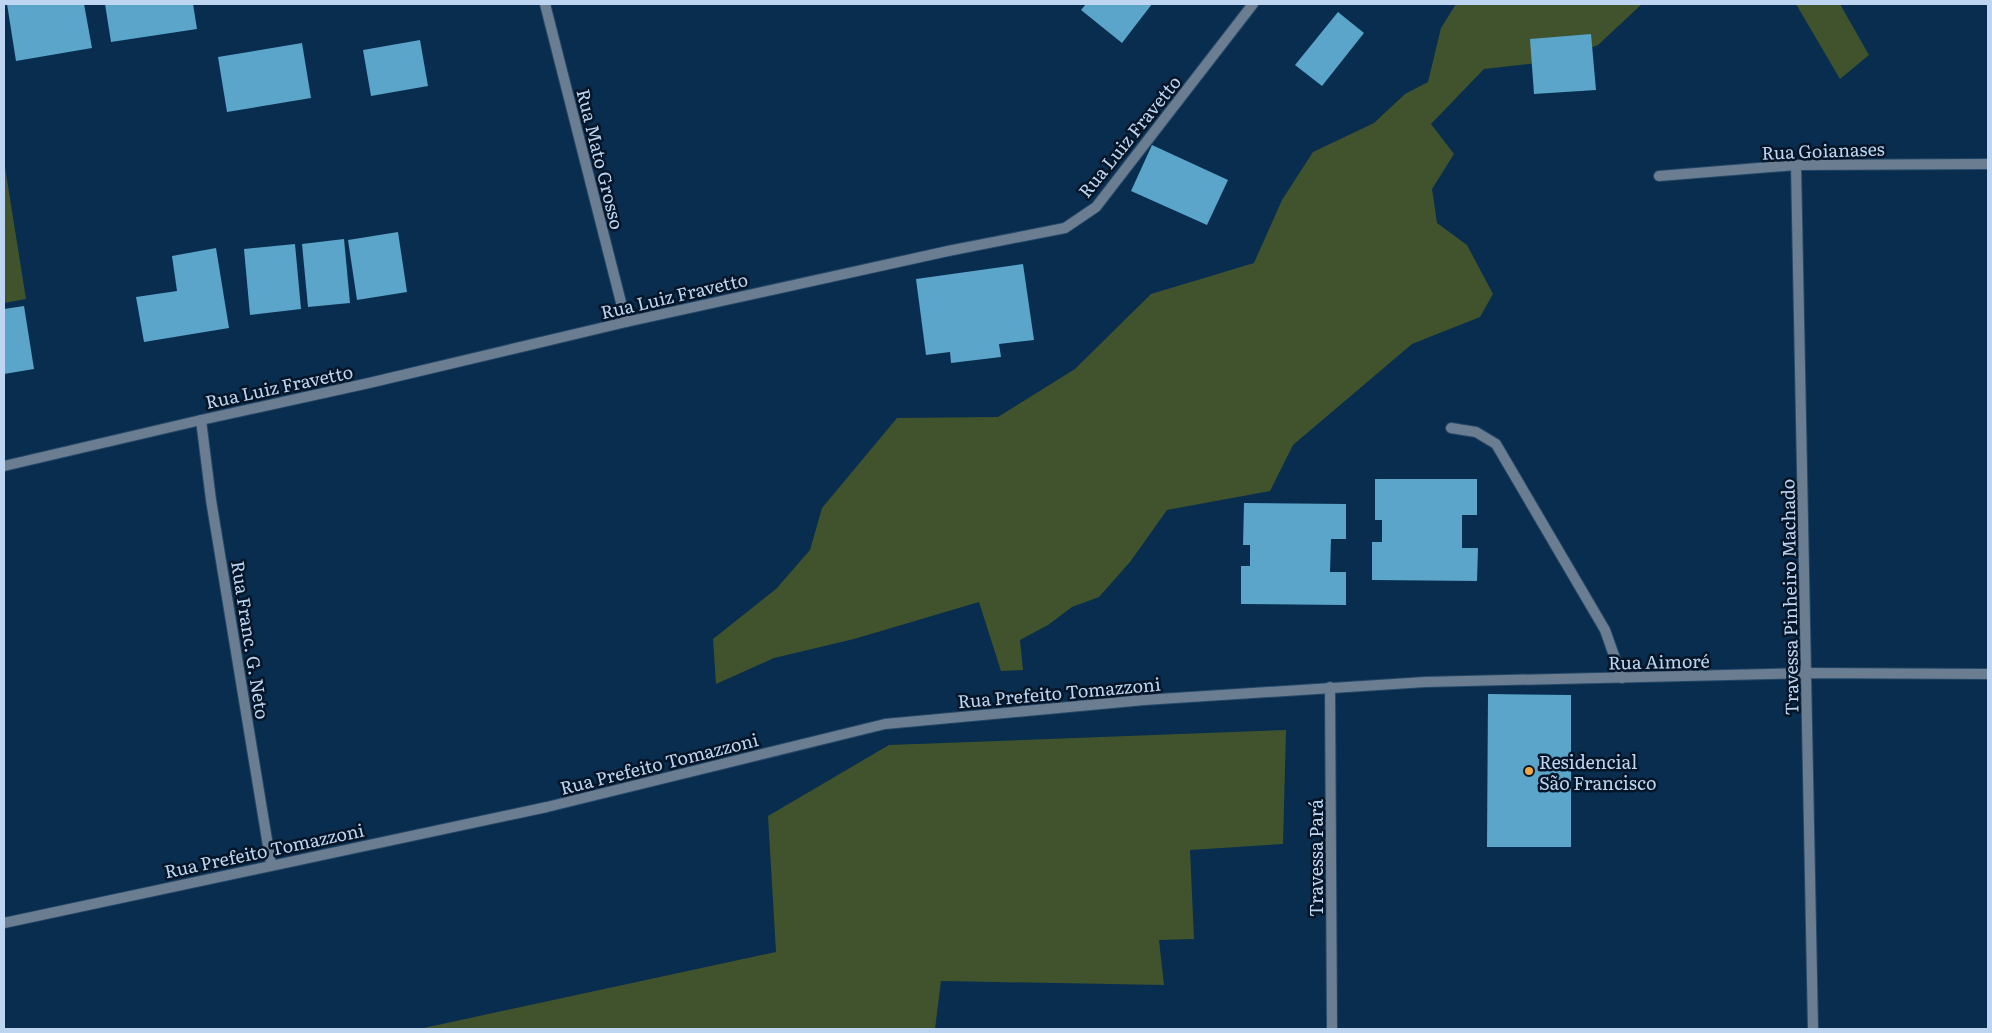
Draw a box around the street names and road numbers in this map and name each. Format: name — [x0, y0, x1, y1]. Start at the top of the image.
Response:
street label: Rua Luiz Fravetto — [1071, 69, 1187, 203]
street label: Rua Mato Grosso — [570, 86, 632, 232]
street label: Rua Goianases — [1761, 134, 1885, 166]
street label: Rua Luiz Fravetto — [598, 265, 750, 325]
street label: Rua Luiz Fravetto — [203, 357, 355, 415]
street label: Travessa Pinheiro Machado — [1773, 478, 1805, 716]
street label: Rua Franc. G. Neto — [225, 559, 277, 721]
street label: Rua Aimoré — [1608, 647, 1710, 675]
street label: Rua Prefeito Tomazzoni — [956, 670, 1162, 714]
street label: Rua Prefeito Tomazzoni — [557, 725, 761, 801]
street label: Travessa Pará — [1302, 799, 1329, 917]
street label: Rua Prefeito Tomazzoni — [162, 816, 366, 884]

